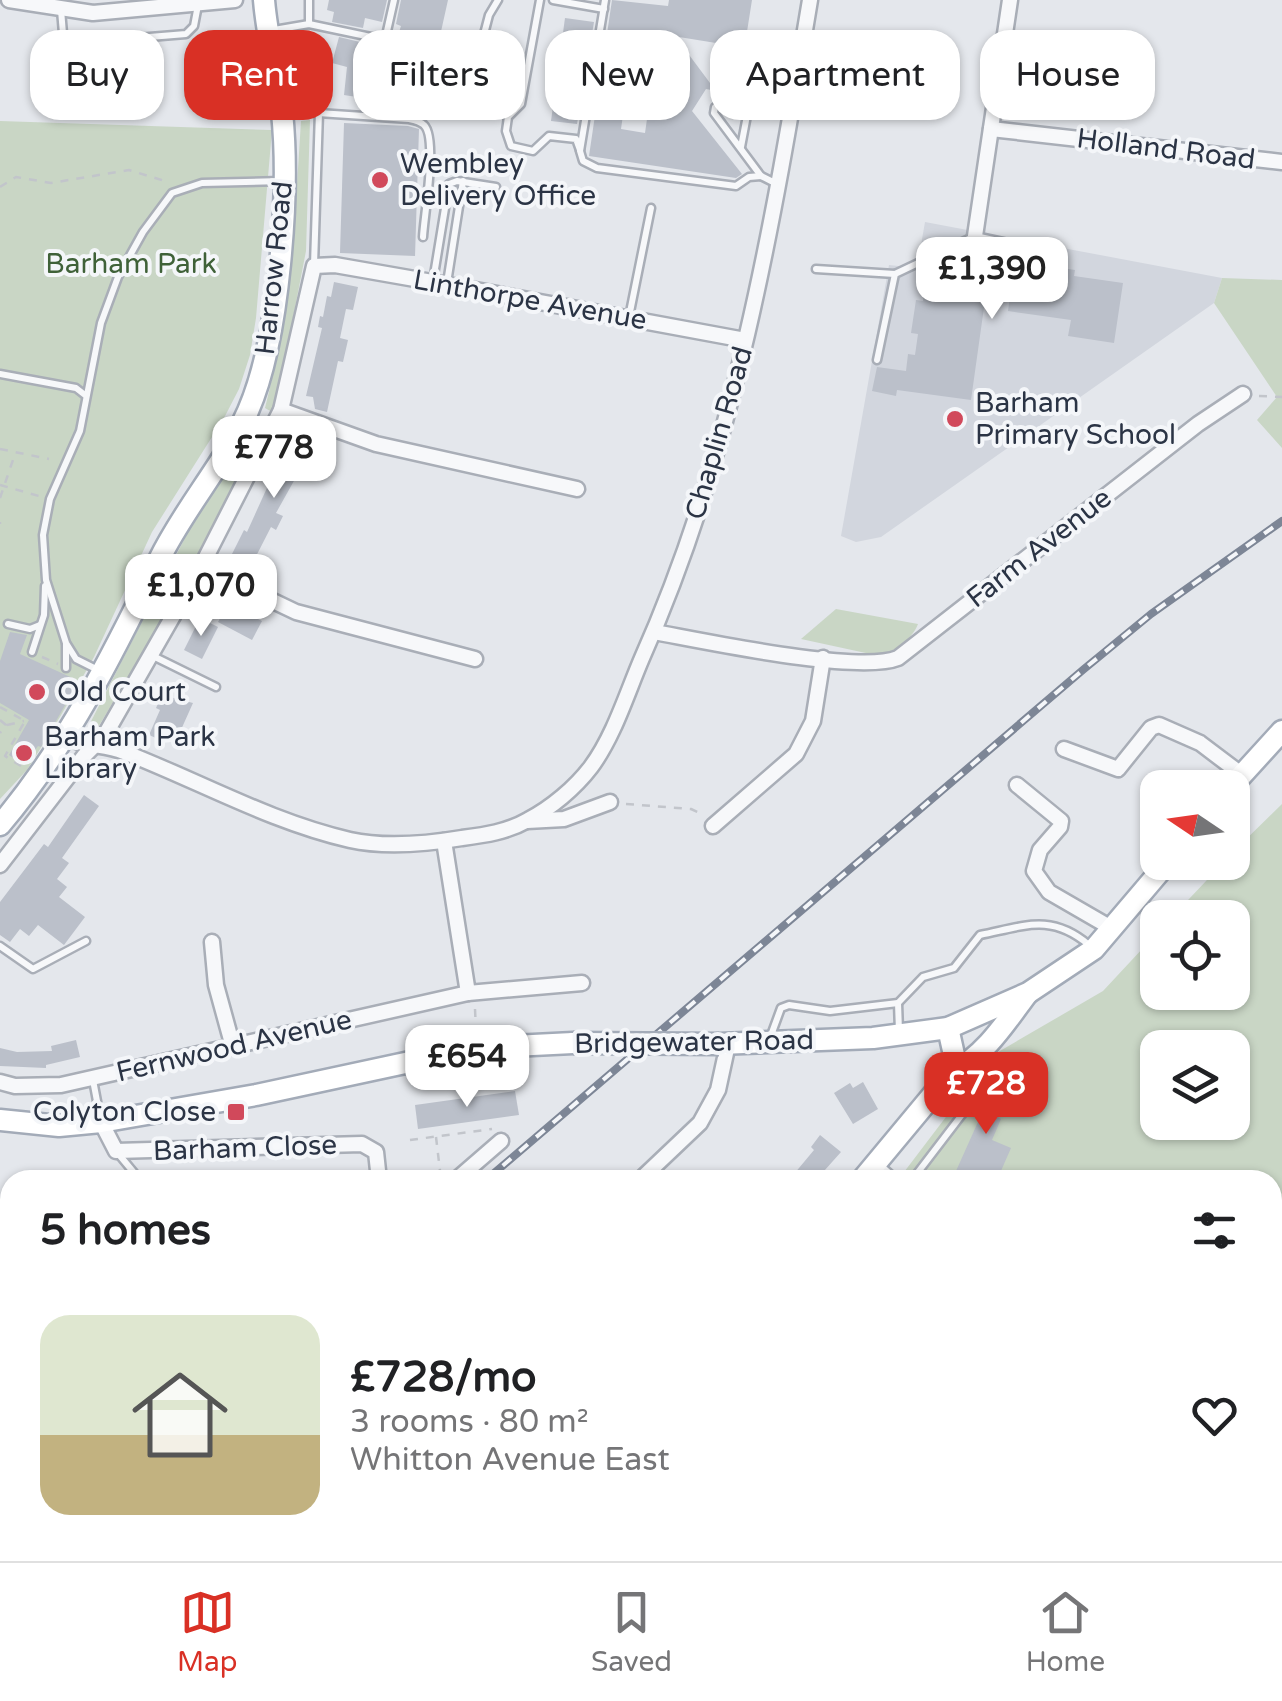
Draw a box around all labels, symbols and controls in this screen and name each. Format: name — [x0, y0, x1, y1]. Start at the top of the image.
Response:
chip: Buy — [30, 30, 164, 120]
chip: Rent — [184, 30, 333, 120]
chip: Filters — [353, 30, 525, 120]
chip: New — [545, 30, 690, 120]
chip: Apartment — [710, 30, 960, 120]
chip: House — [980, 30, 1155, 120]
street label: Holland Road — [1075, 121, 1257, 177]
place label: Wembley Delivery Office — [400, 147, 596, 213]
marker: Wembley Delivery Office — [369, 169, 391, 191]
street label: Harrow Road — [248, 179, 300, 357]
pin: £1,390 — [911, 237, 1073, 322]
park label: Barham Park — [45, 247, 217, 281]
text: £1,390 — [938, 250, 1046, 288]
street label: Linthorpe Avenue — [411, 263, 649, 337]
street label: Chaplin Road — [678, 342, 760, 524]
place label: Barham Primary School — [975, 386, 1176, 452]
marker: Barham Primary School — [944, 408, 966, 430]
pin: £778 — [215, 416, 333, 501]
text: £778 — [234, 429, 314, 467]
street label: Farm Avenue — [960, 481, 1118, 615]
pin: £1,070 — [120, 554, 282, 639]
text: £1,070 — [147, 567, 255, 605]
place label: Old Court — [57, 675, 186, 709]
marker: Old Court — [26, 681, 48, 703]
place label: Barham Park Library — [44, 720, 215, 786]
marker: Barham Park Library — [13, 742, 35, 764]
north arrow — [1140, 770, 1250, 880]
map controls — [1140, 770, 1250, 1140]
button: locate — [1140, 900, 1250, 1010]
street label: Fernwood Avenue — [113, 1002, 355, 1090]
street label: Bridgewater Road — [574, 1023, 814, 1061]
pin: £654 — [408, 1025, 526, 1110]
button: layers — [1140, 1030, 1250, 1140]
text: £654 — [427, 1038, 507, 1076]
pin: £728 — [927, 1052, 1045, 1137]
text: £728 — [946, 1065, 1026, 1103]
place label: Colyton Close — [33, 1095, 216, 1129]
marker: Colyton Close — [225, 1101, 247, 1123]
street label: Barham Close — [152, 1128, 338, 1168]
icon: filters — [1187, 1203, 1242, 1258]
text: 5 homes — [40, 1205, 211, 1256]
text: £728/mo — [350, 1352, 537, 1403]
icon: home — [120, 1355, 240, 1475]
icon: heart — [1187, 1388, 1242, 1443]
text: 3 rooms · 80 m² — [350, 1403, 589, 1441]
text: Whitton Avenue East — [350, 1441, 670, 1479]
tab: Map — [177, 1585, 237, 1679]
tab: Saved — [591, 1585, 672, 1679]
tab: Home — [1026, 1585, 1105, 1679]

